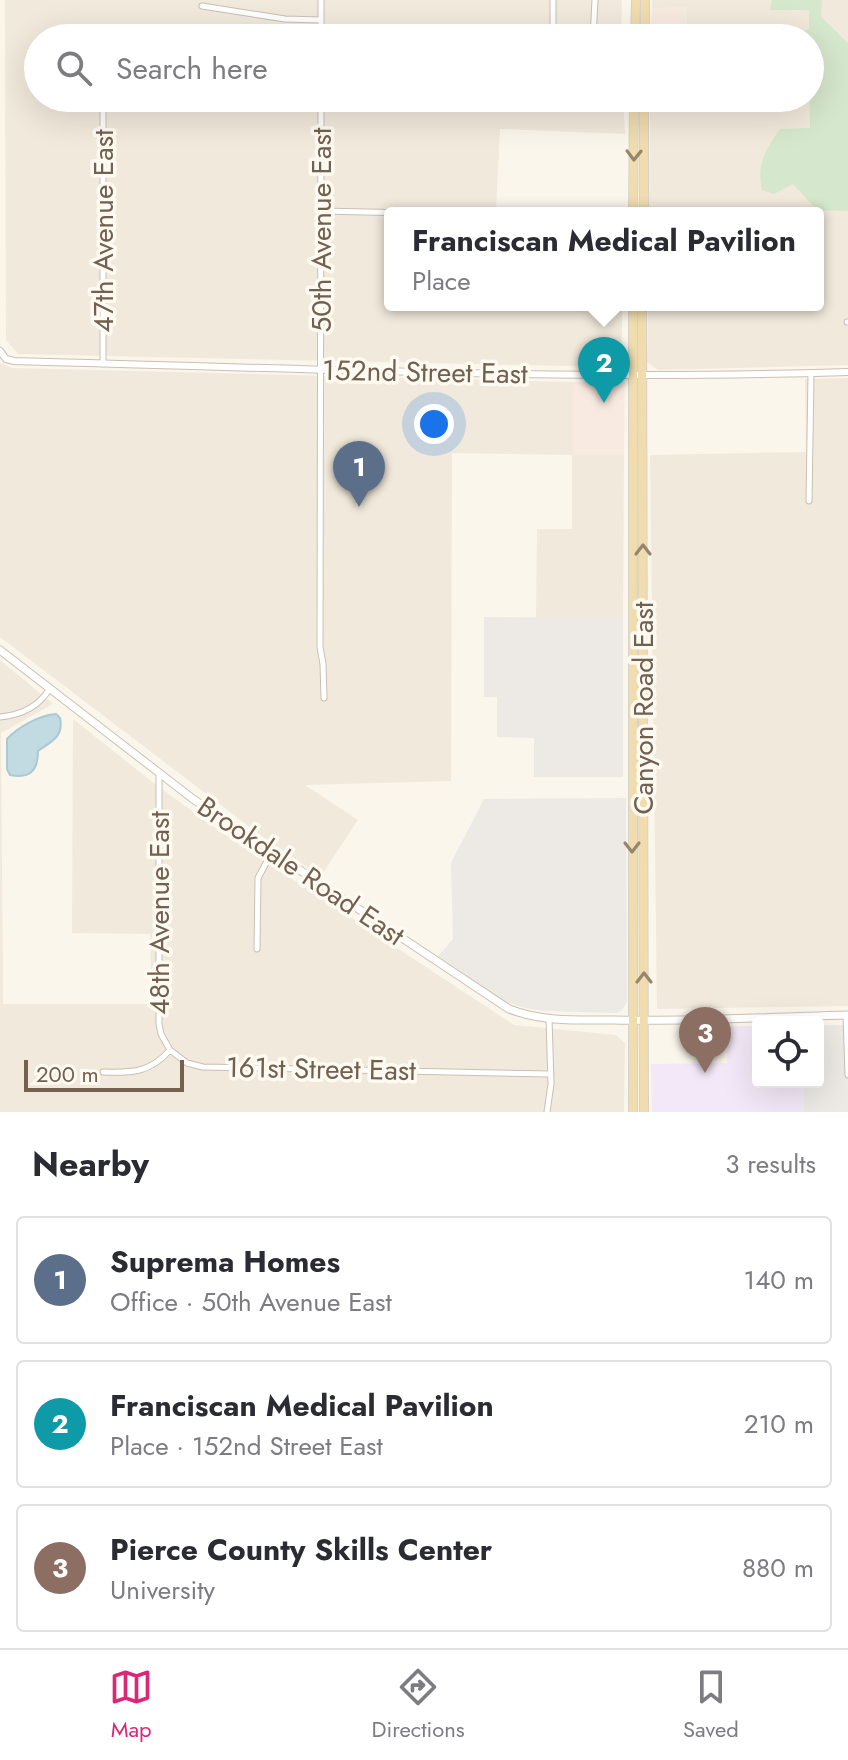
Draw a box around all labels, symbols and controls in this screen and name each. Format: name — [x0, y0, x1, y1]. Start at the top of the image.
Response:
search box — [24, 24, 824, 112]
icon: search — [52, 46, 96, 90]
text: Search here — [116, 47, 268, 90]
street label: 50th Avenue East — [301, 127, 342, 332]
street label: 47th Avenue East — [83, 129, 124, 333]
one-way arrow — [625, 149, 642, 162]
popup — [384, 207, 824, 311]
text: Franciscan Medical Pavilion — [412, 219, 796, 262]
text: Place — [412, 262, 471, 300]
pin: 2 — [578, 337, 630, 403]
street label: 152nd Street East — [322, 350, 528, 394]
your location — [414, 404, 454, 444]
pin: 1 — [333, 441, 385, 507]
one-way arrow — [634, 543, 652, 556]
street label: Canyon Road East — [623, 601, 664, 815]
street label: Brookdale Road East — [189, 786, 413, 956]
street label: 48th Avenue East — [139, 811, 180, 1015]
one-way arrow — [623, 841, 641, 854]
one-way arrow — [635, 971, 653, 984]
pin: 3 — [679, 1007, 731, 1073]
map controls — [752, 1016, 824, 1088]
button: locate — [752, 1016, 824, 1088]
street label: 161st Street East — [226, 1047, 417, 1091]
scale bar — [24, 1056, 184, 1092]
text: 200 m — [36, 1058, 99, 1090]
text: Nearby — [32, 1140, 149, 1189]
text: 3 results — [725, 1145, 816, 1183]
text: Suprema Homes — [110, 1240, 340, 1283]
text: 1 — [53, 1261, 67, 1299]
text: 140 m — [743, 1261, 814, 1299]
text: Office · 50th Avenue East — [110, 1283, 392, 1321]
text: Franciscan Medical Pavilion — [110, 1384, 494, 1427]
text: 2 — [51, 1405, 69, 1443]
text: 210 m — [744, 1405, 814, 1443]
text: Place · 152nd Street East — [110, 1427, 383, 1465]
text: Pierce County Skills Center — [110, 1528, 492, 1571]
text: 3 — [52, 1549, 68, 1587]
text: 880 m — [742, 1549, 814, 1587]
text: University — [110, 1571, 215, 1609]
tab: Map — [109, 1665, 153, 1745]
tab: Directions — [372, 1665, 465, 1745]
tab: Saved — [683, 1665, 739, 1745]

